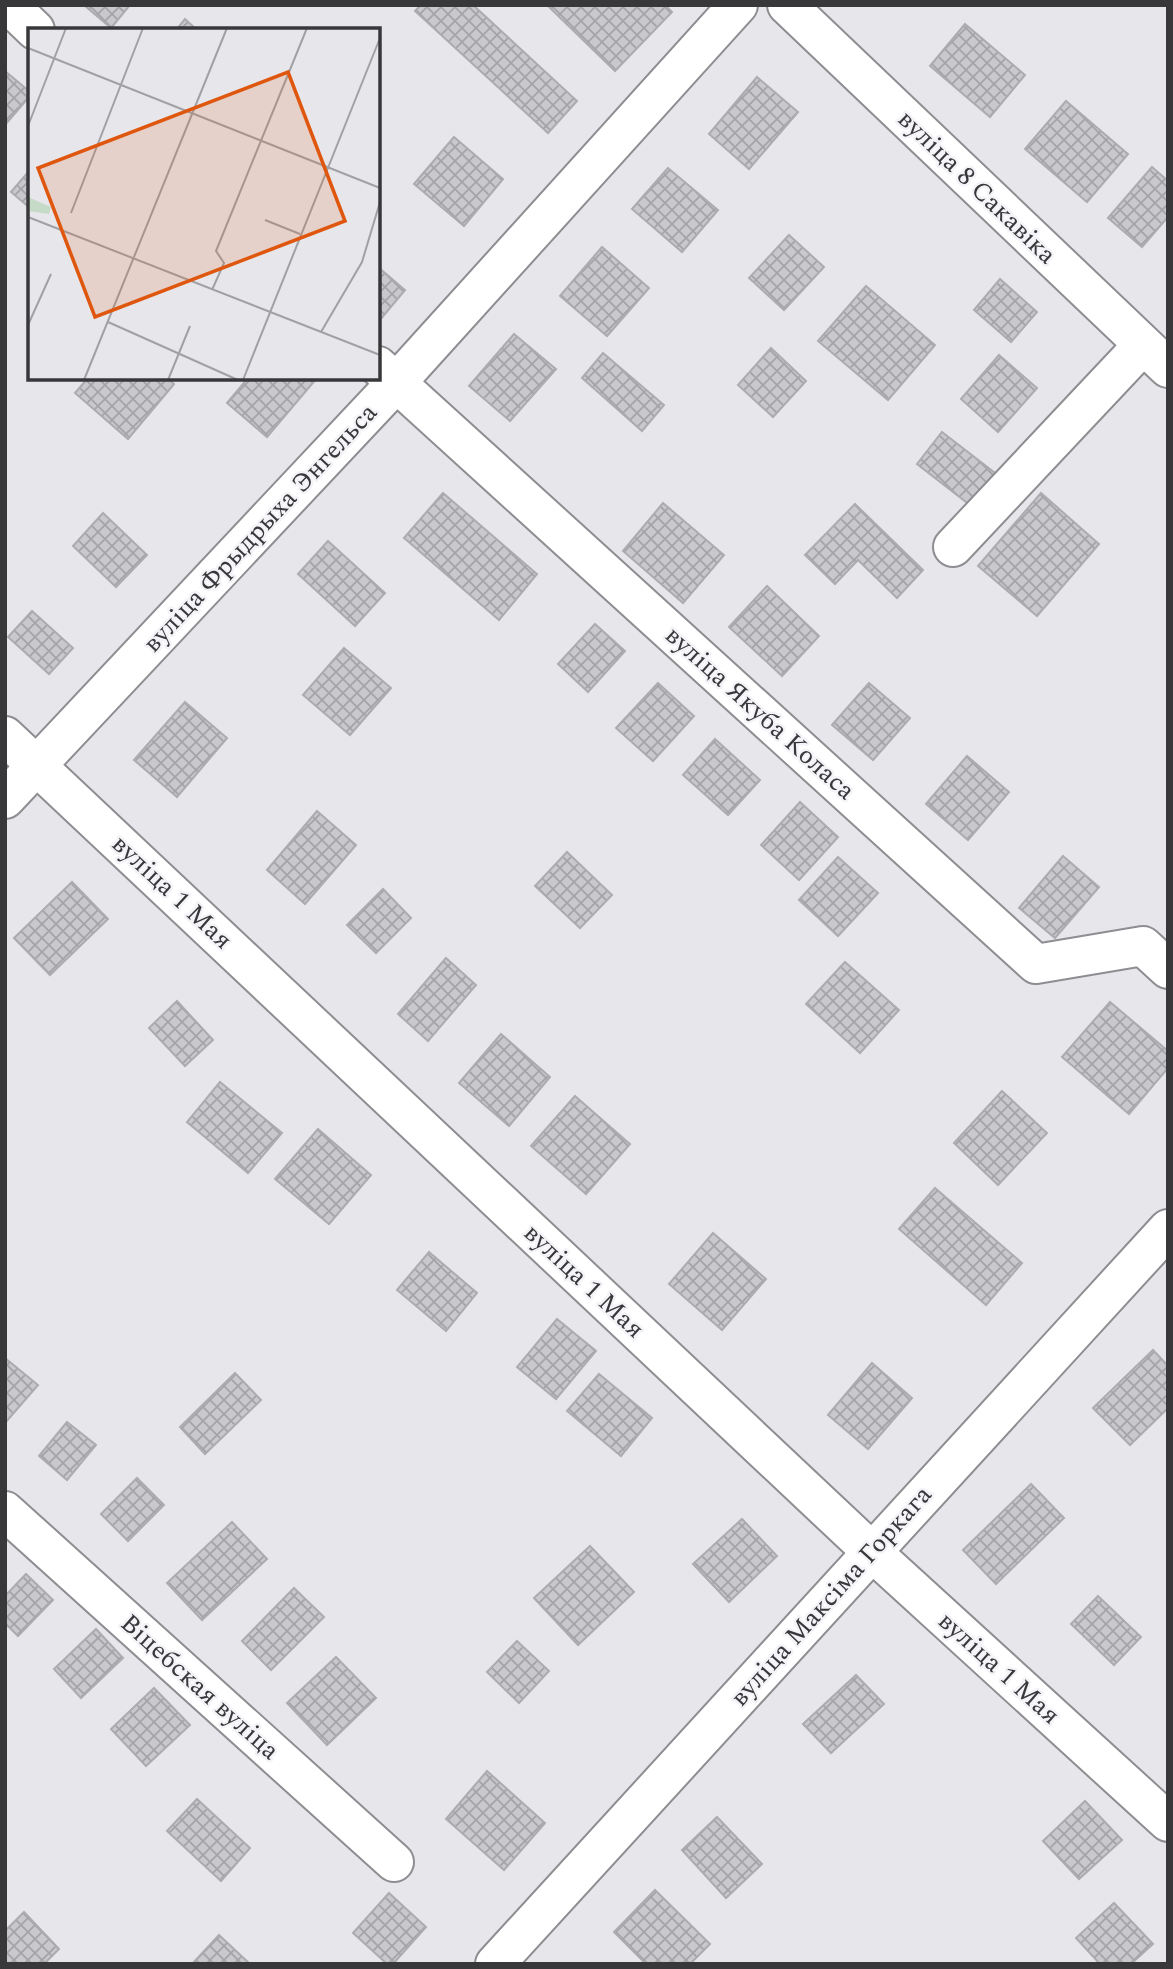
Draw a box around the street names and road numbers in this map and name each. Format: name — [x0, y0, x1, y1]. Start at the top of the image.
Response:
street label: вуліца 8 Сакавіка — [888, 100, 1066, 274]
street label: вуліца Фрыдрыха Энгельса — [133, 394, 387, 662]
street label: вуліца Якуба Коласа — [656, 616, 865, 810]
street label: вуліца 1 Мая — [102, 825, 242, 959]
street label: вуліца 1 Мая — [514, 1214, 654, 1348]
street label: вуліца Максіма Горкага — [720, 1476, 942, 1716]
street label: вуліца 1 Мая — [929, 1602, 1069, 1734]
street label: Віцебская вуліца — [111, 1604, 289, 1770]

